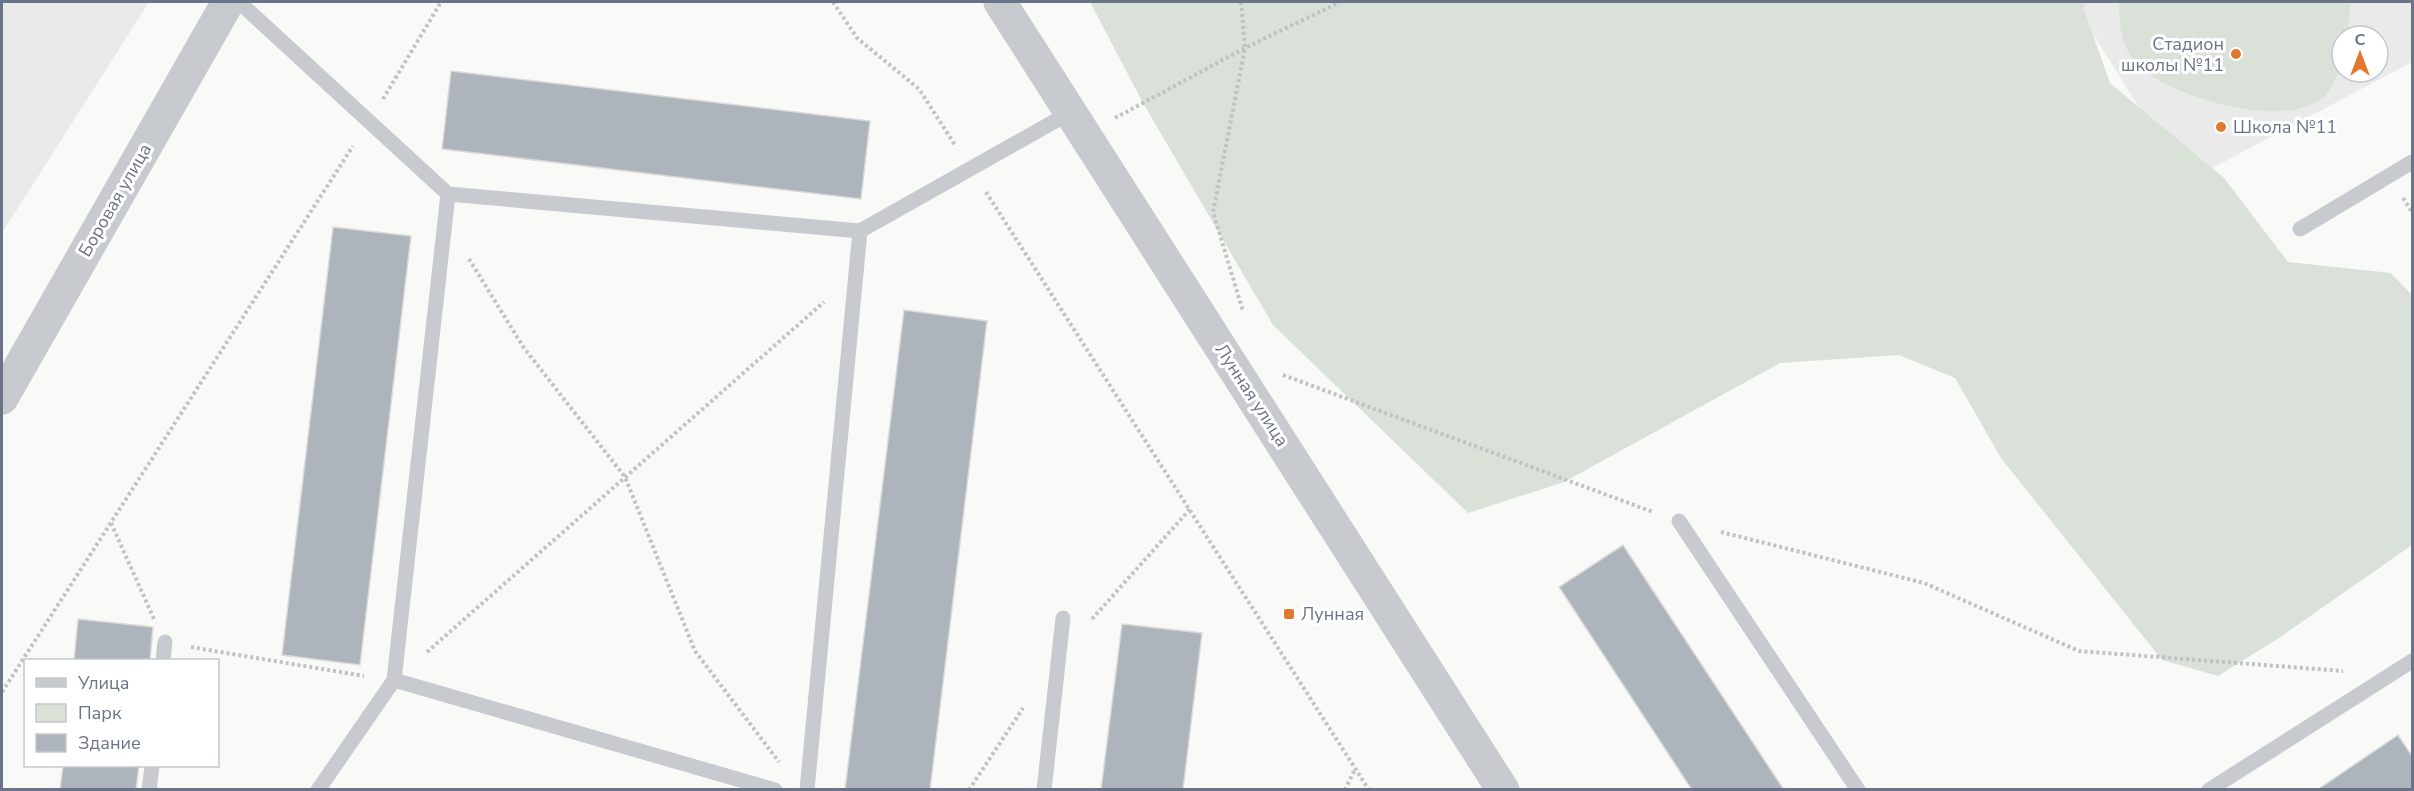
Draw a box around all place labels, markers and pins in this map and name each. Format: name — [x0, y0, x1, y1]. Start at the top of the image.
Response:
place label: Стадион школы №11 — [2121, 32, 2224, 77]
marker: Стадион школы №11 — [2229, 47, 2243, 61]
place label: Школа №11 — [2233, 115, 2337, 139]
marker: Школа №11 — [2214, 120, 2228, 134]
place label: Лунная — [1301, 602, 1364, 626]
marker: Лунная — [1282, 607, 1296, 621]

